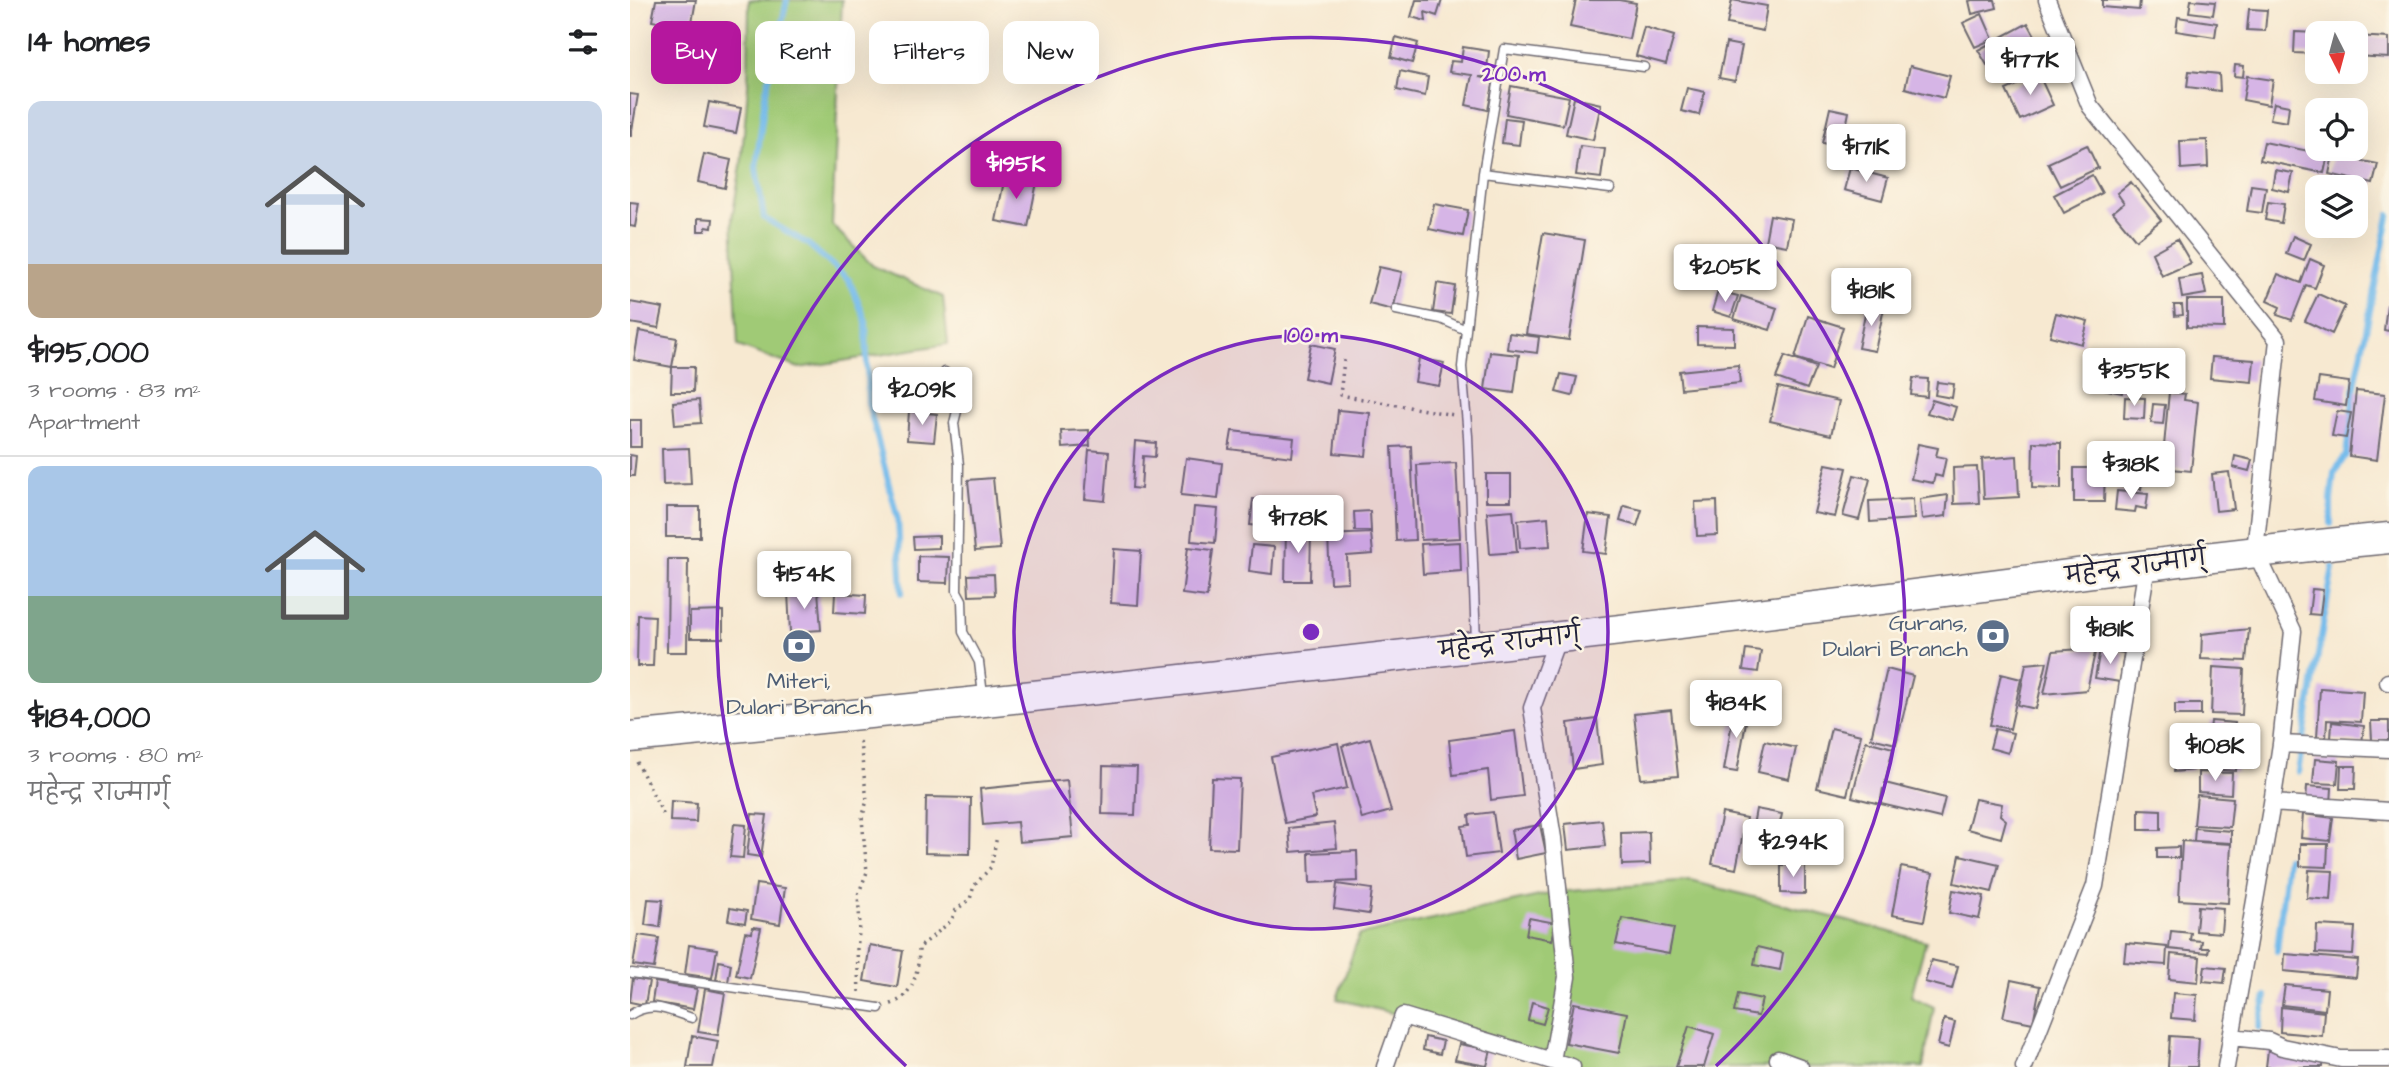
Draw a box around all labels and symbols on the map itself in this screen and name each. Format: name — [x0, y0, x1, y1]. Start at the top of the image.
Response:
north arrow — [2305, 21, 2368, 84]
pin: $177K — [1981, 38, 2079, 97]
text: 200 m — [1481, 60, 1546, 89]
pin: $171K — [1817, 124, 1915, 184]
pin: $195K — [967, 142, 1065, 201]
pin: $205K — [1676, 244, 1774, 304]
pin: $181K — [1822, 268, 1920, 328]
text: 100 m — [1284, 321, 1339, 350]
pin: $355K — [2085, 348, 2183, 408]
pin: $209K — [873, 368, 971, 427]
pin: $318K — [2082, 442, 2180, 501]
pin: $178K — [1249, 496, 1347, 555]
street label: महेन्द्र राज्मार्ग् — [2061, 536, 2210, 594]
pin: $154K — [755, 552, 853, 611]
pin: $181K — [2061, 606, 2159, 666]
place label: Gurans, Dulari Branch — [1823, 607, 1969, 665]
street label: महेन्द्र राज्मार्ग् — [1435, 613, 1584, 669]
bank icon: Gurans, Dulari Branch — [1974, 617, 2012, 655]
centre of rings — [1299, 620, 1323, 644]
bank icon: Miteri, Dulari Branch — [780, 627, 818, 665]
place label: Miteri, Dulari Branch — [726, 665, 872, 723]
pin: $184K — [1687, 680, 1785, 740]
pin: $108K — [2166, 724, 2264, 783]
pin: $294K — [1744, 820, 1842, 879]

